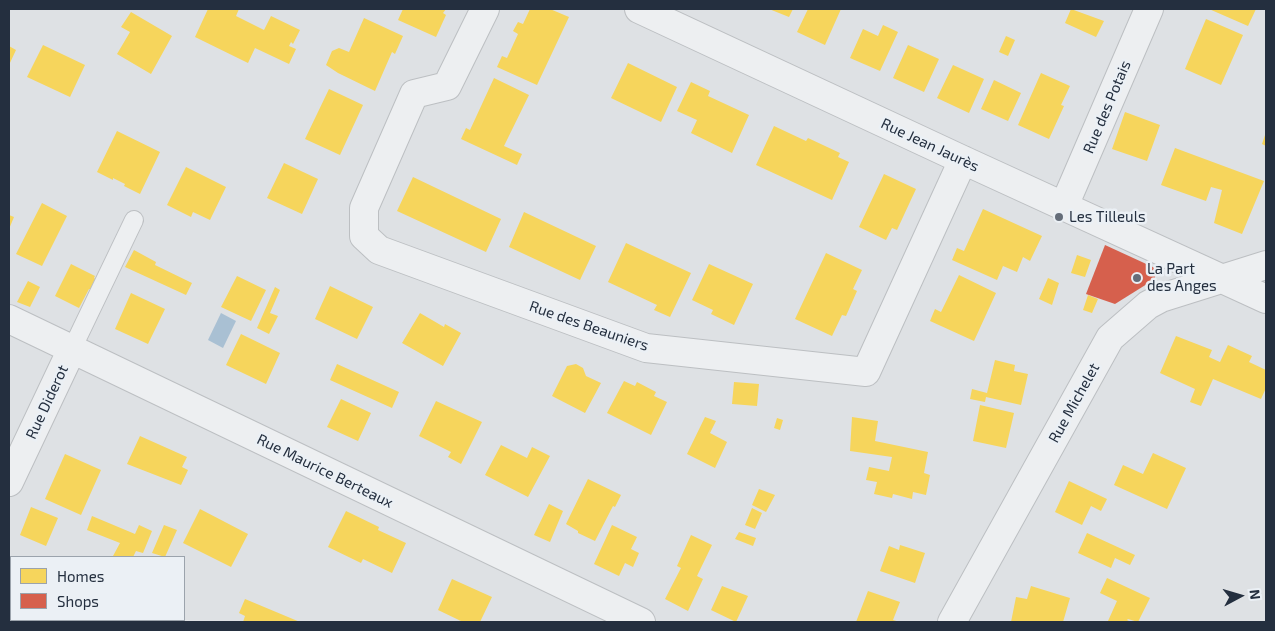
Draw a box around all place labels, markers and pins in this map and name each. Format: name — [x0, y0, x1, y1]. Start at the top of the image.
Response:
place label: Les Tilleuls — [1069, 208, 1146, 226]
marker: Les Tilleuls — [1053, 211, 1065, 223]
place label: La Part des Anges — [1147, 260, 1217, 295]
marker: La Part des Anges — [1131, 272, 1143, 284]

